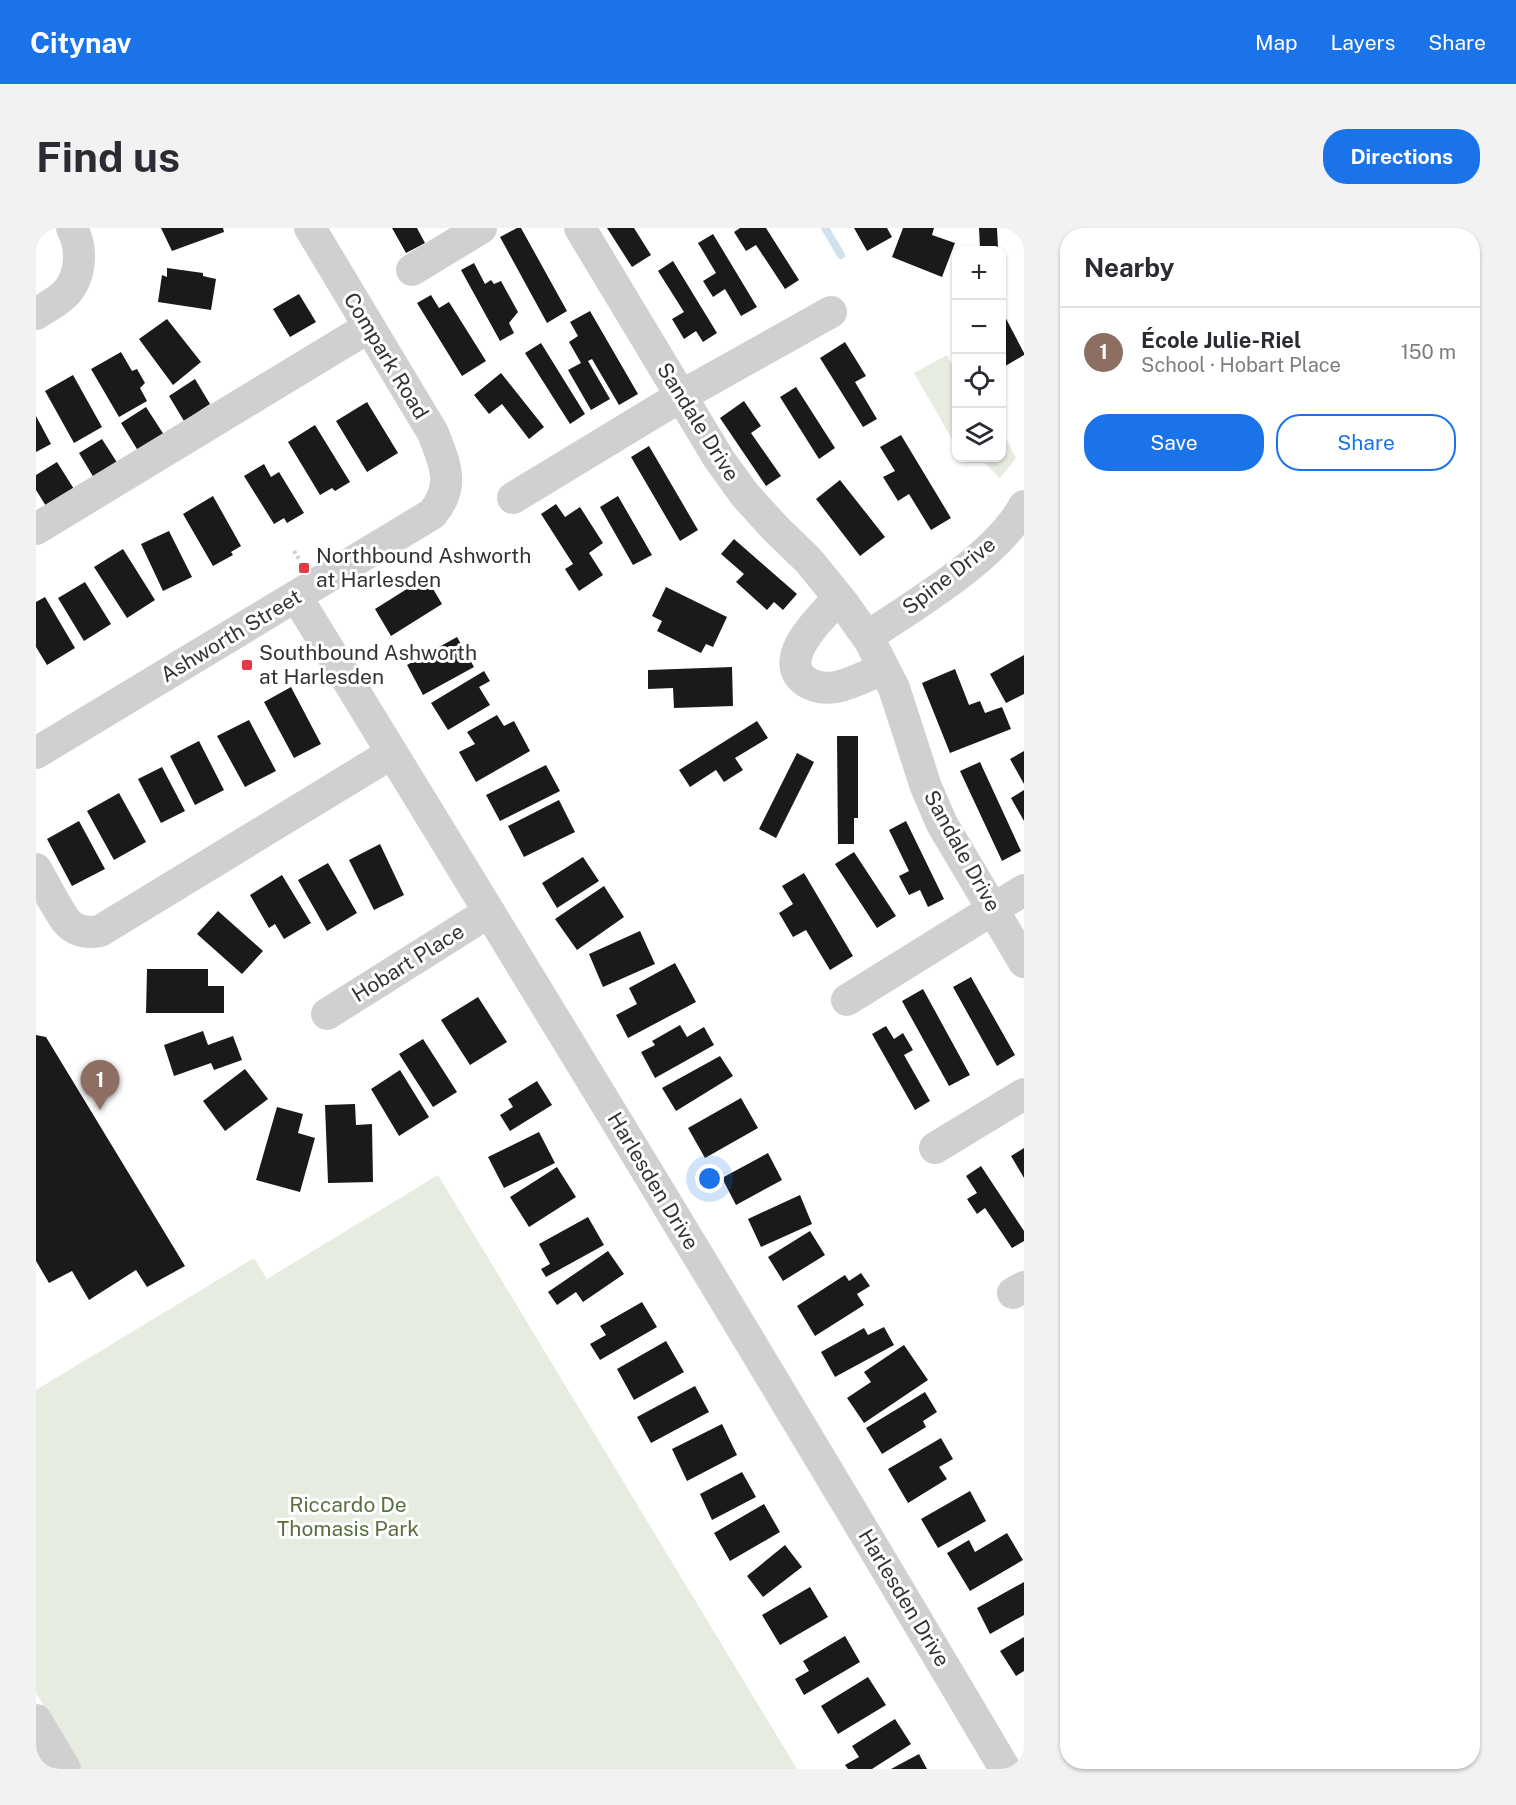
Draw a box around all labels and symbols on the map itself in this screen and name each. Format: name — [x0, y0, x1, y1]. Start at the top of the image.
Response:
street label: Compark Road — [339, 288, 434, 424]
street label: Sandale Drive — [652, 358, 745, 486]
street label: Spine Drive — [897, 532, 1000, 620]
place label: Northbound Ashworth at Harlesden — [316, 543, 531, 592]
marker: Northbound Ashworth at Harlesden — [297, 561, 311, 575]
street label: Ashworth Street — [156, 584, 306, 687]
place label: Southbound Ashworth at Harlesden — [259, 640, 477, 689]
marker: Southbound Ashworth at Harlesden — [240, 658, 254, 672]
street label: Sandale Drive — [919, 786, 1006, 916]
street label: Hobart Place — [347, 918, 468, 1007]
pin: 1 — [80, 1060, 120, 1110]
street label: Harlesden Drive — [603, 1107, 704, 1254]
your location — [695, 1164, 724, 1193]
park label: Riccardo De Thomasis Park — [277, 1492, 419, 1541]
street label: Harlesden Drive — [854, 1524, 955, 1671]

